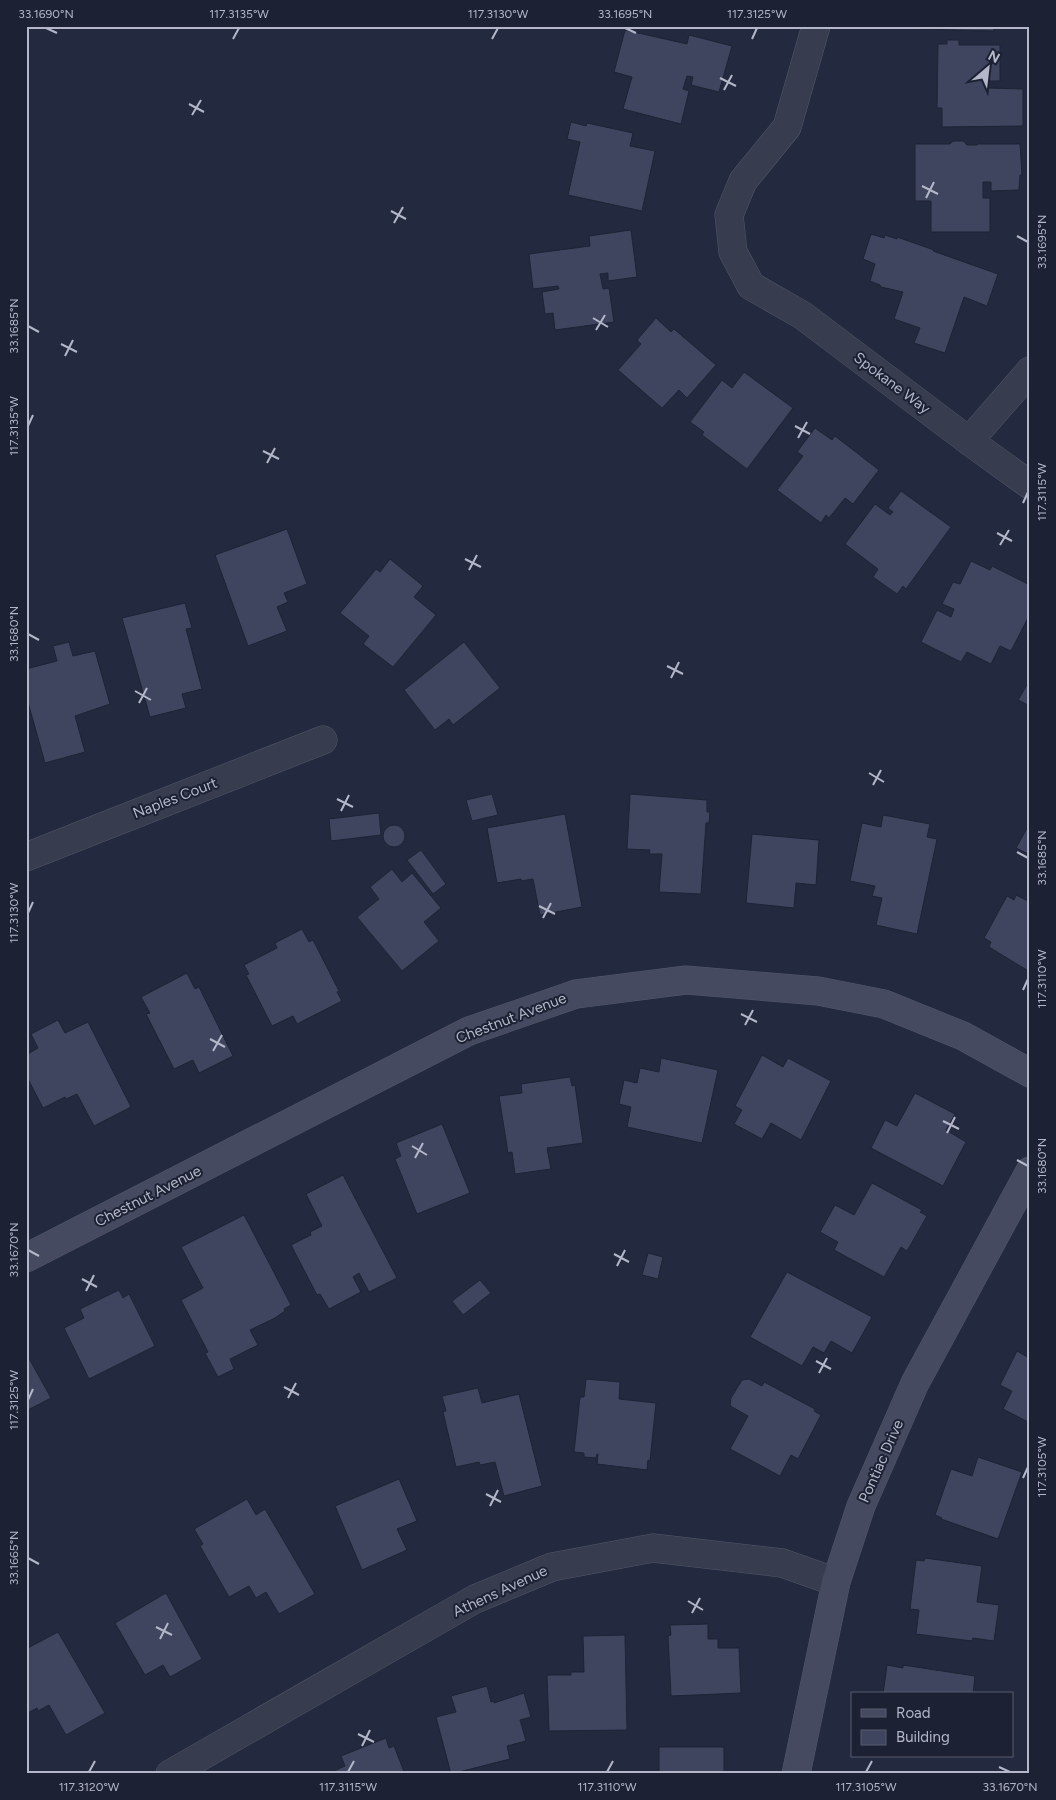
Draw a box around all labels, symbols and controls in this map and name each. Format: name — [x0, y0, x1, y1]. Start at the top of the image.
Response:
text: 33.1690°N — [18, 7, 74, 21]
text: 117.3135°W — [209, 7, 269, 21]
text: 117.3130°W — [468, 7, 529, 21]
text: 33.1695°N — [598, 7, 652, 21]
text: 117.3125°W — [727, 7, 787, 21]
north arrow — [964, 42, 1014, 92]
text: N — [985, 47, 1003, 67]
text: 33.1695°N — [1035, 215, 1049, 269]
text: 33.1685°N — [7, 298, 21, 354]
street label: Spokane Way — [850, 348, 934, 418]
text: 117.3135°W — [7, 396, 21, 456]
text: 117.3115°W — [1035, 462, 1049, 521]
text: 33.1680°N — [7, 606, 21, 662]
street label: Naples Court — [130, 774, 220, 822]
text: 33.1685°N — [1035, 830, 1049, 886]
text: 117.3130°W — [7, 882, 21, 943]
text: 117.3110°W — [1035, 949, 1049, 1008]
street label: Chestnut Avenue — [453, 989, 569, 1047]
text: 33.1680°N — [1035, 1138, 1049, 1194]
street label: Chestnut Avenue — [92, 1161, 204, 1231]
text: 33.1670°N — [7, 1222, 21, 1278]
text: 117.3125°W — [7, 1370, 21, 1430]
street label: Pontiac Drive — [855, 1417, 907, 1505]
text: 117.3105°W — [1035, 1436, 1049, 1497]
text: 33.1665°N — [7, 1531, 21, 1585]
street label: Athens Avenue — [450, 1561, 550, 1621]
legend — [851, 1692, 1014, 1758]
text: Road — [896, 1704, 931, 1722]
text: Building — [896, 1728, 950, 1746]
text: 117.3120°W — [59, 1780, 120, 1794]
text: 117.3115°W — [319, 1780, 378, 1794]
text: 117.3110°W — [578, 1780, 637, 1794]
text: 117.3105°W — [836, 1780, 897, 1794]
text: 33.1670°N — [982, 1780, 1038, 1794]

